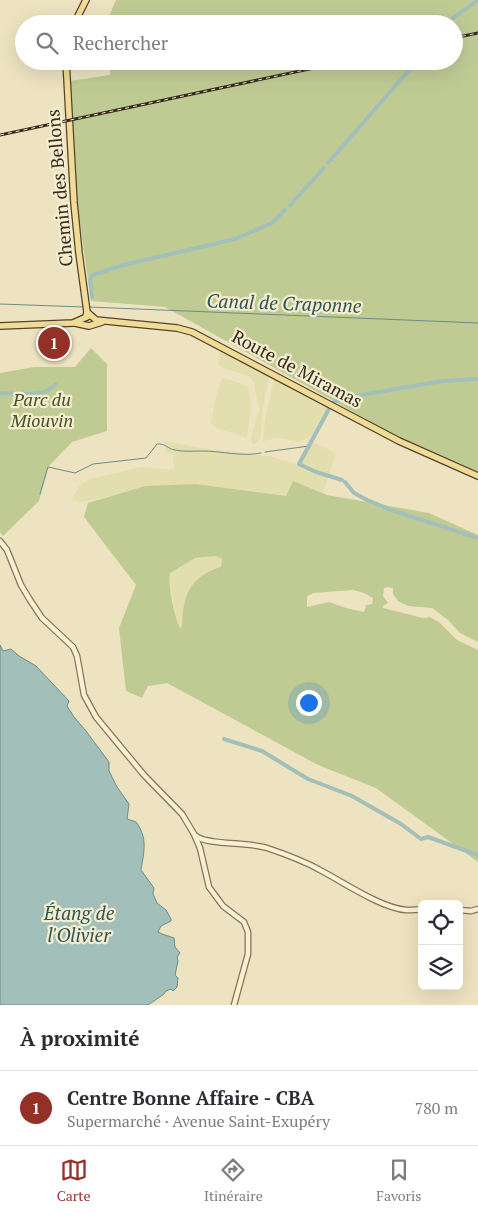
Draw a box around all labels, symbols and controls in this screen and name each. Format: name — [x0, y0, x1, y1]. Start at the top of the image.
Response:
search box — [15, 15, 463, 70]
icon: search — [33, 29, 61, 57]
text: Rechercher — [73, 30, 168, 55]
street label: Chemin des Bellons — [40, 108, 78, 268]
water label: Canal de Craponne — [206, 287, 362, 318]
pin: 1 — [38, 324, 70, 362]
street label: Route de Miramas — [228, 324, 367, 413]
park label: Parc du Miouvin — [10, 387, 73, 432]
your location — [296, 690, 322, 716]
water label: Étang de l'Olivier — [43, 900, 115, 947]
map controls — [418, 900, 463, 990]
button: locate — [418, 900, 463, 945]
button: layers — [418, 945, 463, 990]
text: À proximité — [20, 1024, 140, 1052]
text: Centre Bonne Affaire - CBA — [67, 1085, 314, 1110]
text: 1 — [31, 1097, 41, 1119]
text: 780 m — [415, 1097, 458, 1119]
text: Supermarché · Avenue Saint-Exupéry — [67, 1110, 330, 1132]
tab: Carte — [57, 1156, 90, 1205]
tab: Itinéraire — [204, 1156, 263, 1205]
tab: Favoris — [376, 1156, 421, 1205]

